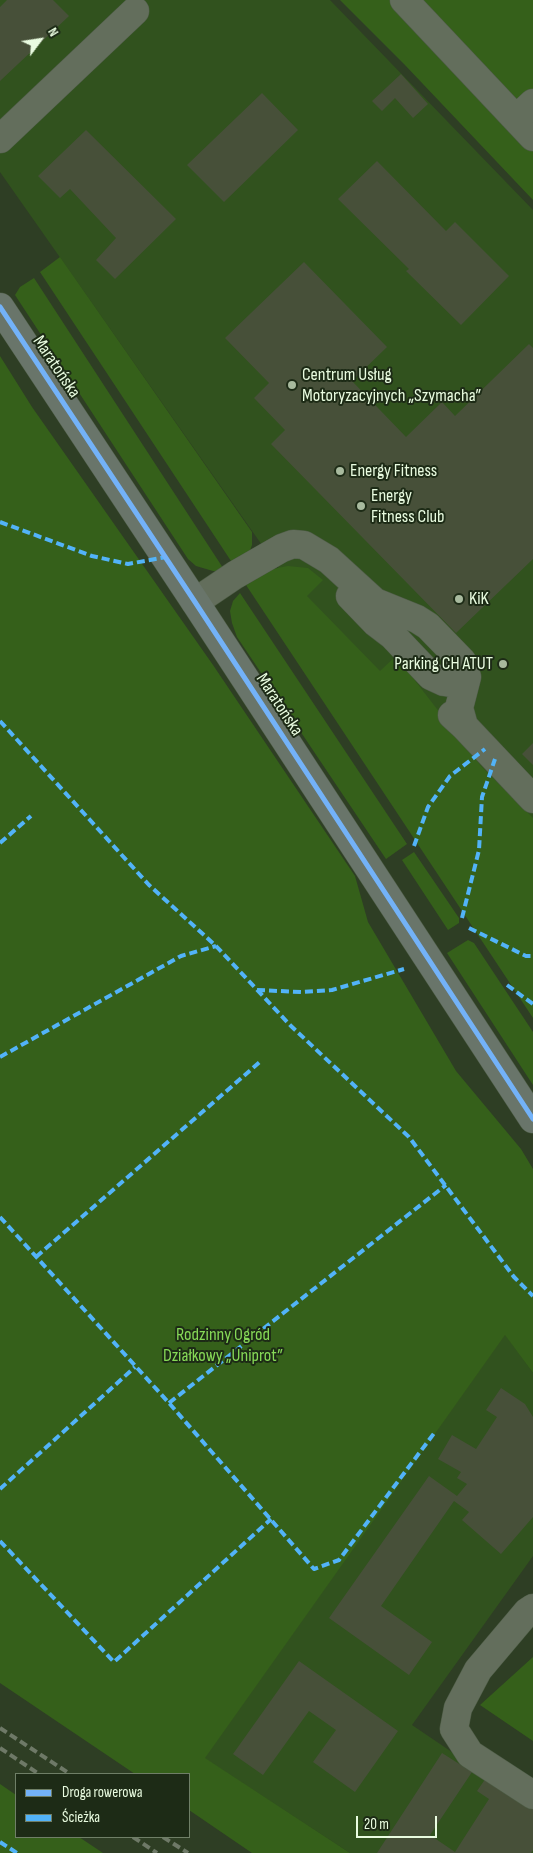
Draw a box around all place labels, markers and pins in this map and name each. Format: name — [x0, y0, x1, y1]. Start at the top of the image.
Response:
place label: Centrum Usług Motoryzacyjnych „Szymacha” — [302, 364, 481, 406]
marker: Centrum Usług Motoryzacyjnych „Szymacha” — [286, 379, 298, 391]
place label: Energy Fitness — [350, 460, 437, 482]
marker: Energy Fitness — [334, 465, 346, 477]
place label: Energy Fitness Club — [371, 485, 445, 528]
marker: Energy Fitness Club — [355, 500, 367, 512]
place label: KiK — [469, 588, 489, 610]
marker: KiK — [453, 593, 465, 605]
place label: Parking CH ATUT — [394, 653, 493, 675]
marker: Parking CH ATUT — [497, 658, 509, 670]

